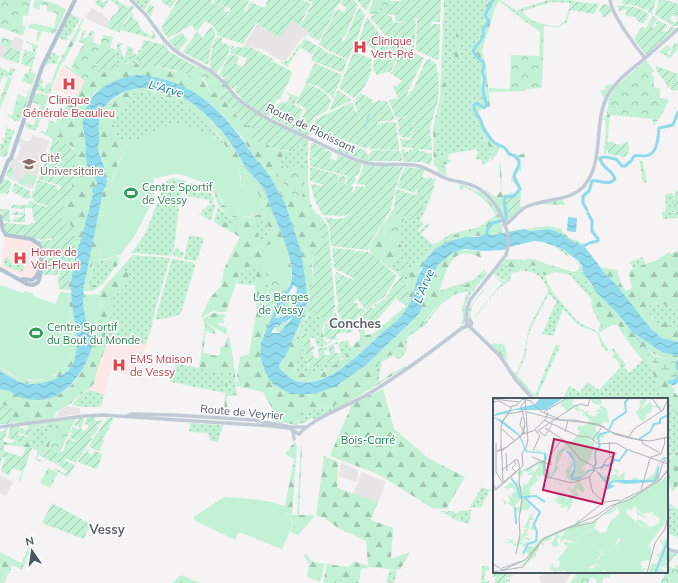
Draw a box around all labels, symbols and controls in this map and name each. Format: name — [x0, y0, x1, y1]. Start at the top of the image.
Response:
place label: Clinique Vert-Pré — [371, 34, 414, 61]
hospital icon: Clinique Vert-Pré — [352, 39, 368, 55]
hospital icon: Clinique Générale Beaulieu — [61, 76, 77, 92]
water label: L'Arve — [147, 76, 186, 101]
place label: Clinique Générale Beaulieu — [23, 93, 115, 120]
street label: Route de Florissant — [264, 100, 358, 156]
place label: Cité Universitaire — [40, 151, 104, 178]
school or university icon: Cité Universitaire — [21, 156, 37, 172]
place label: Centre Sportif de Vessy — [142, 180, 213, 207]
sports icon: Centre Sportif de Vessy — [123, 185, 139, 201]
place label: Home de Val-Fleuri — [31, 245, 80, 272]
hospital icon: Home de Val-Fleuri — [12, 250, 28, 266]
water label: L'Arve — [410, 266, 438, 305]
park label: Les Berges de Vessy — [253, 290, 309, 317]
district label: Conches — [329, 315, 381, 331]
place label: Centre Sportif du Bout du Monde — [47, 320, 140, 347]
sports icon: Centre Sportif du Bout du Monde — [28, 325, 44, 341]
place label: EMS Maison de Vessy — [130, 352, 192, 379]
hospital icon: EMS Maison de Vessy — [111, 357, 127, 373]
inset map — [493, 398, 668, 573]
street label: Route de Veyrier — [200, 401, 284, 423]
park label: Bois-Carré — [341, 433, 395, 447]
district label: Vessy — [88, 521, 126, 538]
north arrow — [12, 531, 52, 571]
text: N — [24, 534, 35, 549]

